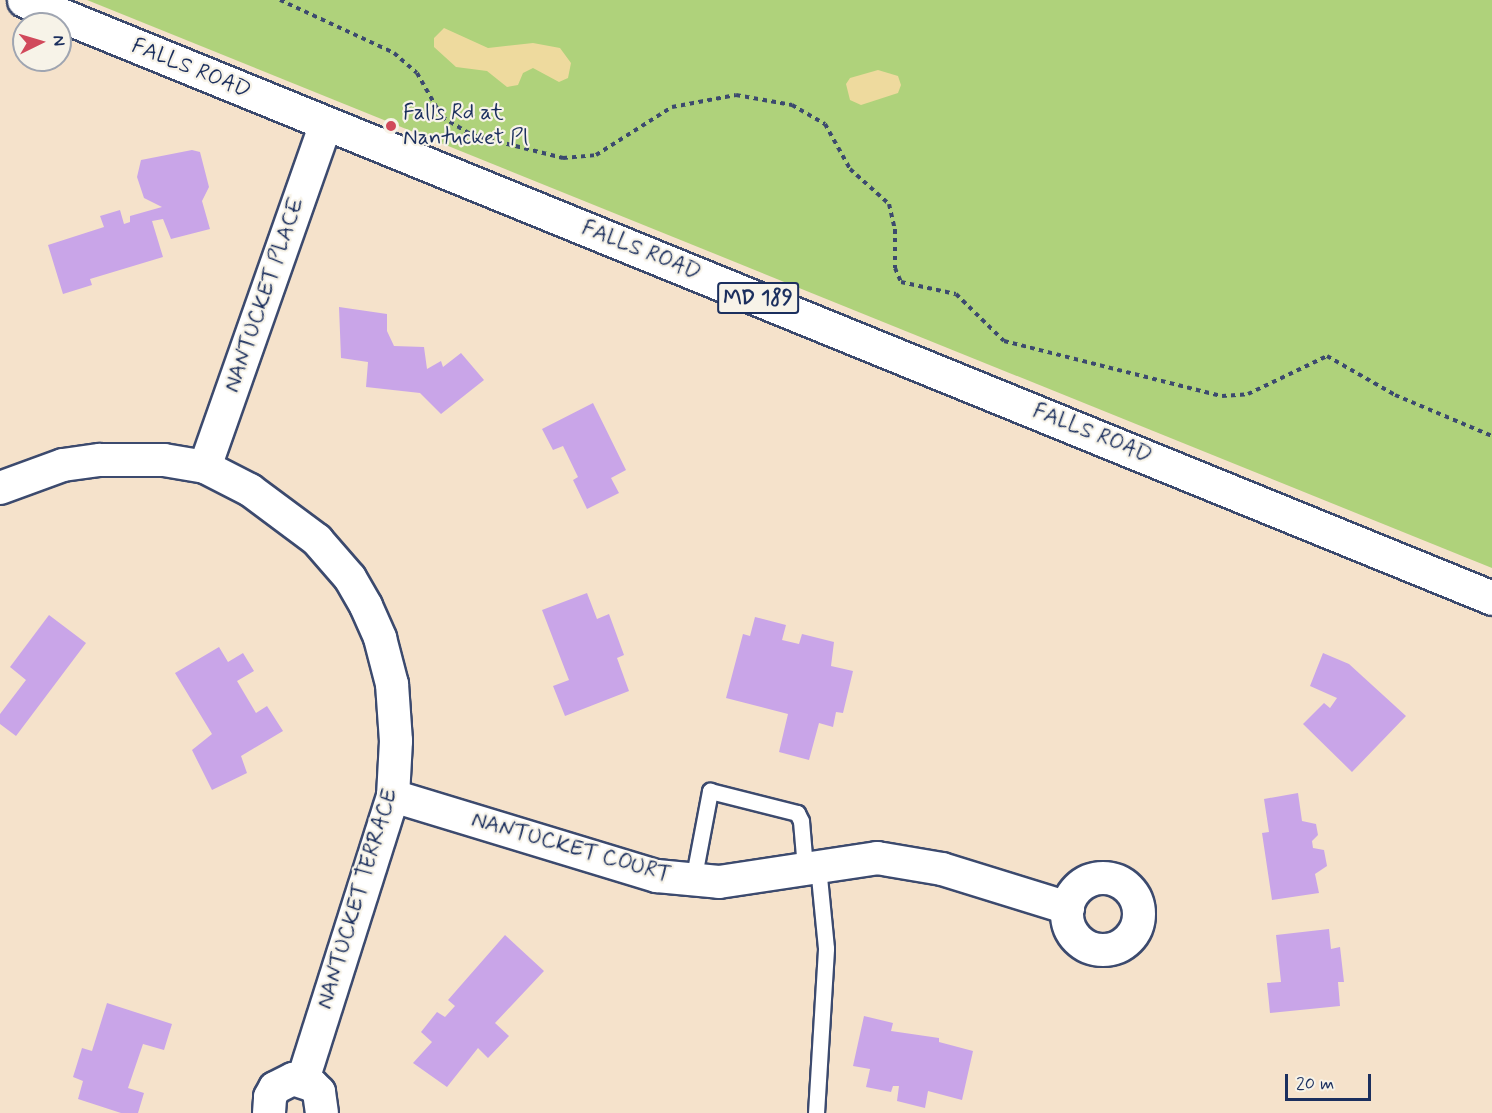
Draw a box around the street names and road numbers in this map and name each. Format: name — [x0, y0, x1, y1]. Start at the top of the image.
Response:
street label: FALLS ROAD — [128, 33, 254, 105]
street label: NANTUCKET PLACE — [219, 194, 311, 396]
street label: FALLS ROAD — [578, 215, 704, 287]
road number: MD 189 — [716, 280, 800, 316]
street label: FALLS ROAD — [1029, 398, 1155, 470]
street label: NANTUCKET TERRACE — [312, 786, 404, 1012]
street label: NANTUCKET COURT — [468, 807, 674, 889]

